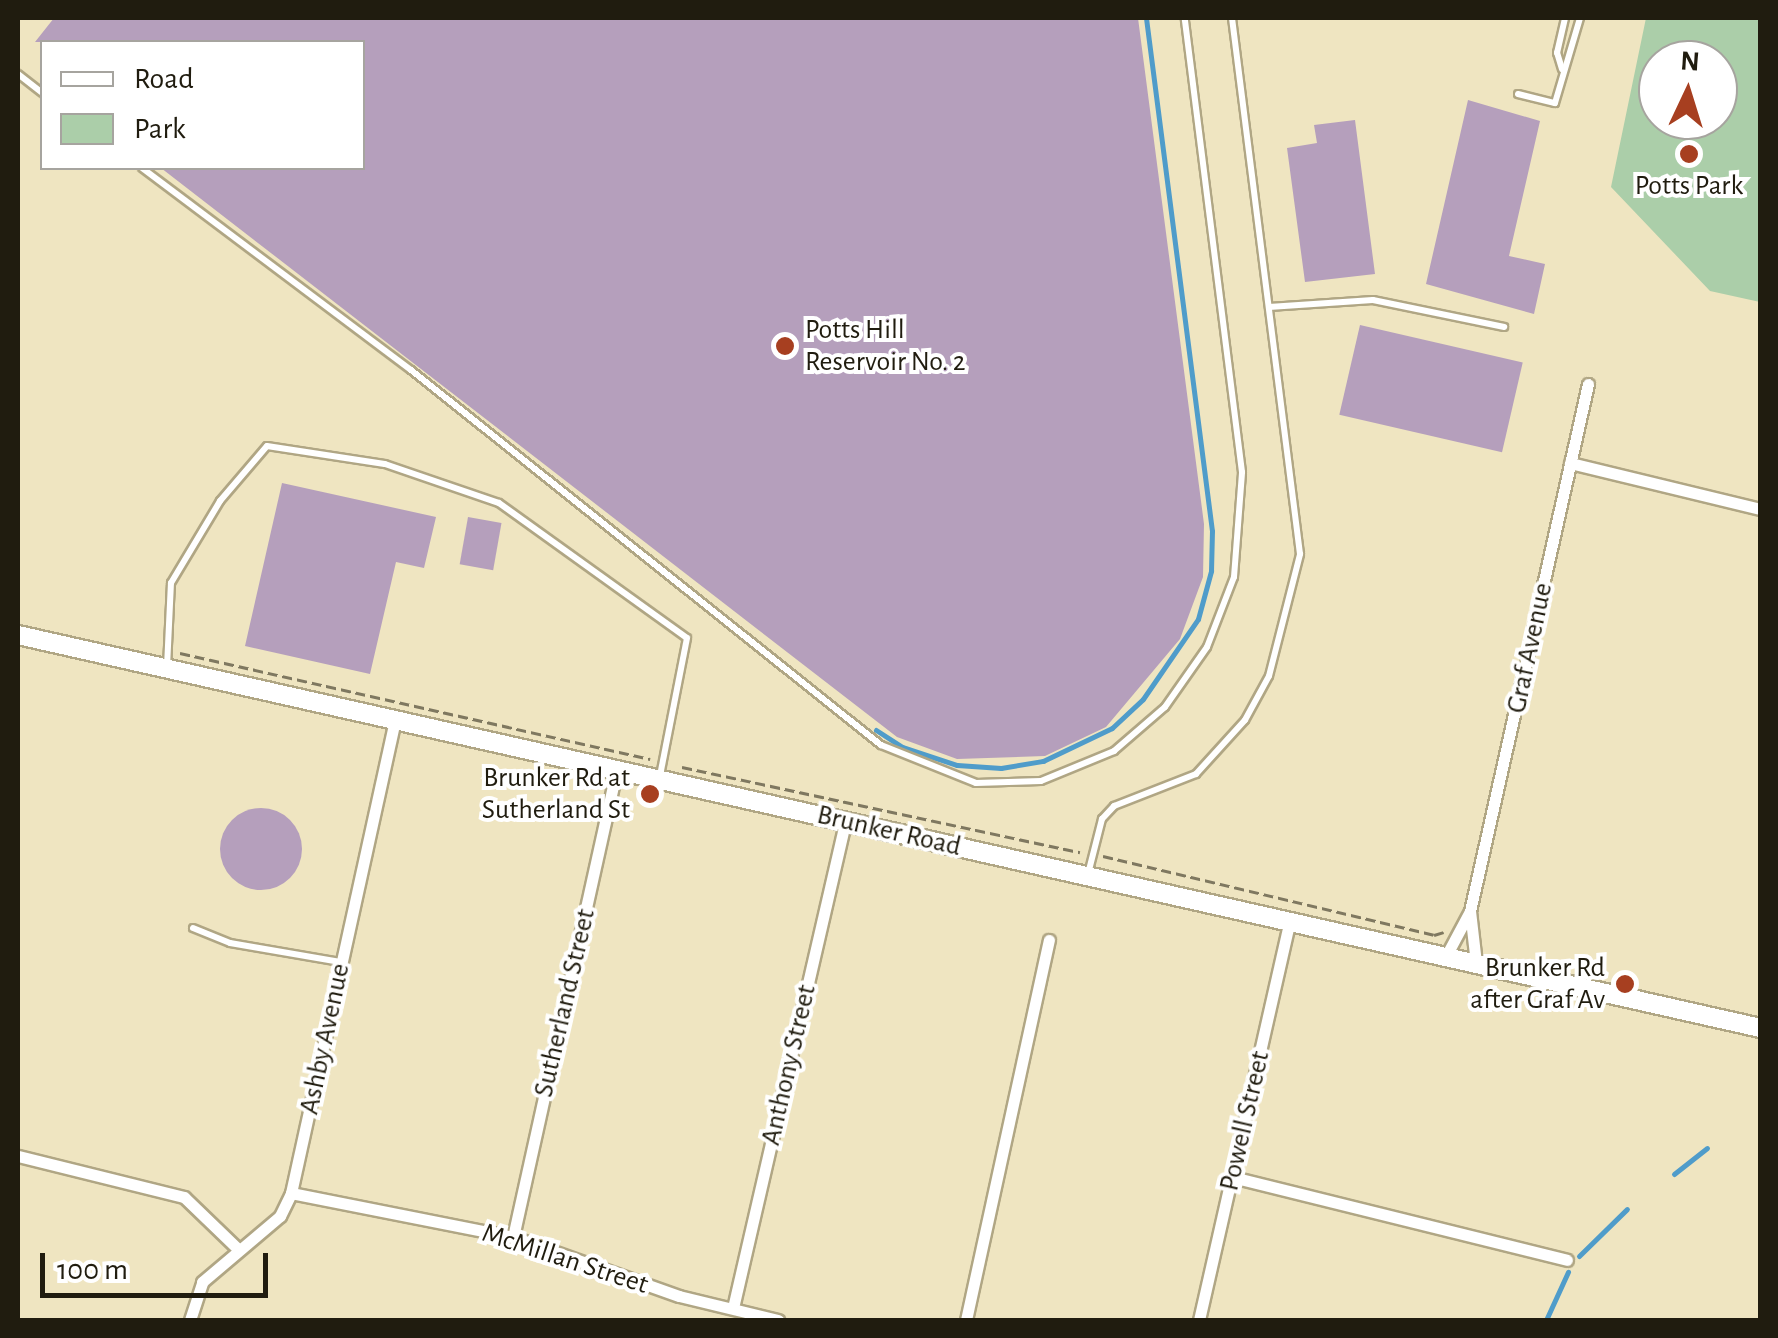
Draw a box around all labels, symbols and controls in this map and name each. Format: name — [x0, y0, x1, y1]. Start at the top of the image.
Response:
legend — [40, 40, 365, 170]
north arrow — [1638, 40, 1738, 140]
text: N — [1679, 47, 1701, 77]
text: Road — [134, 64, 194, 94]
text: Park — [134, 114, 186, 144]
marker: Potts Park — [1678, 143, 1700, 165]
place label: Potts Park — [1635, 169, 1743, 203]
place label: Potts Hill Reservoir No. 2 — [805, 313, 965, 379]
marker: Potts Hill Reservoir No. 2 — [774, 335, 796, 357]
street label: Graf Avenue — [1500, 580, 1560, 716]
place label: Brunker Rd at Sutherland St — [482, 761, 630, 827]
marker: Brunker Rd at Sutherland St — [639, 783, 661, 805]
street label: Brunker Road — [814, 798, 964, 864]
street label: Sutherland Street — [527, 906, 603, 1100]
place label: Brunker Rd after Graf Av — [1470, 951, 1605, 1017]
street label: Ashby Avenue — [293, 961, 357, 1117]
marker: Brunker Rd after Graf Av — [1614, 973, 1636, 995]
street label: Anthony Street — [754, 981, 824, 1149]
street label: Powell Street — [1213, 1048, 1277, 1194]
street label: McMillan Street — [478, 1216, 652, 1302]
scale bar — [45, 1233, 272, 1295]
text: 100 m — [57, 1255, 128, 1285]

